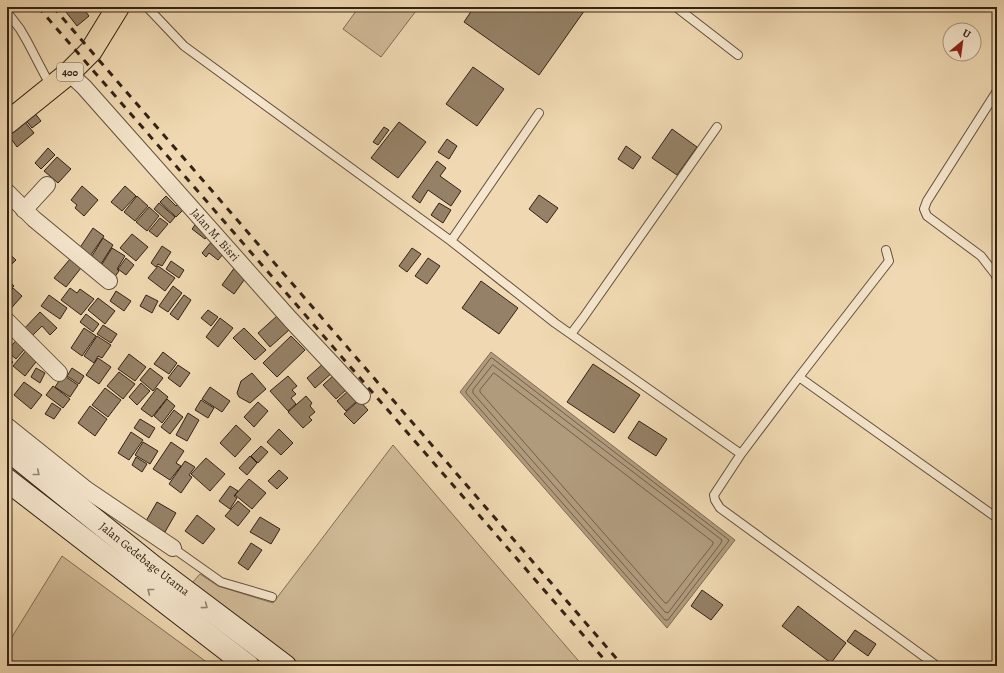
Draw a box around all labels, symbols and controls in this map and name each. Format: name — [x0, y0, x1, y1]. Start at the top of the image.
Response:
north arrow — [942, 22, 982, 62]
text: U — [960, 25, 974, 42]
road number: 400 — [57, 63, 83, 81]
street label: Jalan M. Bisri — [187, 205, 243, 265]
one-way arrow — [33, 469, 40, 476]
street label: Jalan Gedebage Utama — [96, 518, 193, 600]
one-way arrow — [148, 589, 155, 596]
one-way arrow — [201, 601, 208, 609]

